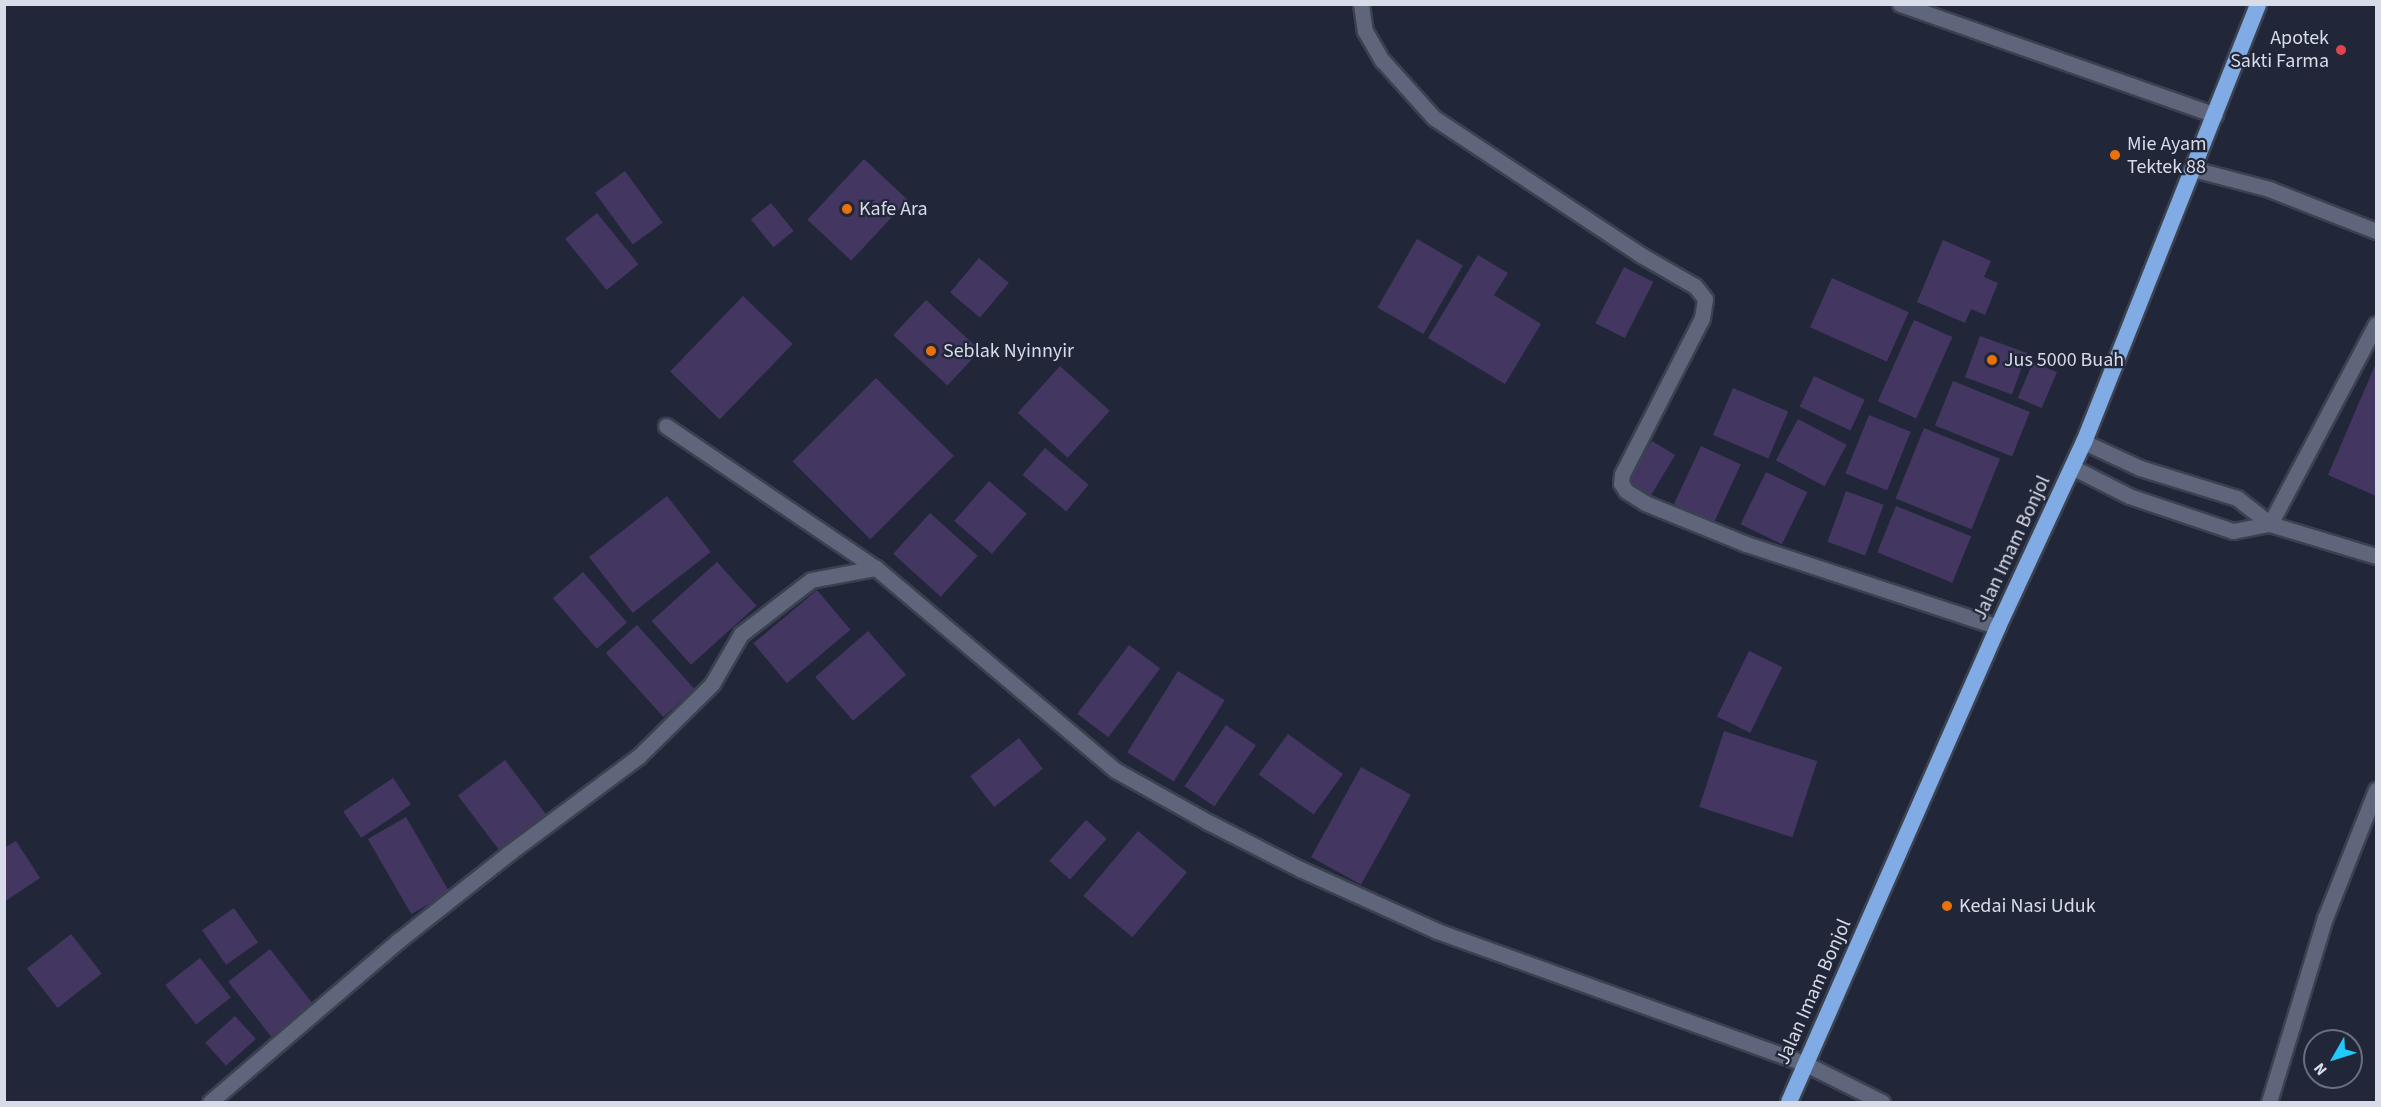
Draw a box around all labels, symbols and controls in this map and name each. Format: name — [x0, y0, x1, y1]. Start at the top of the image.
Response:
place label: Apotek Sakti Farma — [2230, 27, 2329, 74]
marker: Apotek Sakti Farma — [2334, 43, 2348, 57]
place label: Mie Ayam Tektek 88 — [2127, 132, 2207, 179]
marker: Mie Ayam Tektek 88 — [2108, 148, 2122, 162]
place label: Kafe Ara — [859, 197, 928, 221]
marker: Kafe Ara — [840, 202, 854, 216]
place label: Seblak Nyinnyir — [943, 339, 1074, 363]
marker: Seblak Nyinnyir — [924, 344, 938, 358]
place label: Jus 5000 Buah — [2004, 348, 2124, 372]
marker: Jus 5000 Buah — [1985, 353, 1999, 367]
street label: Jalan Imam Bonjol — [1968, 472, 2056, 624]
place label: Kedai Nasi Uduk — [1959, 894, 2096, 918]
marker: Kedai Nasi Uduk — [1940, 899, 1954, 913]
street label: Jalan Imam Bonjol — [1771, 916, 1857, 1068]
north arrow — [2303, 1029, 2363, 1089]
text: N — [2309, 1058, 2332, 1080]

